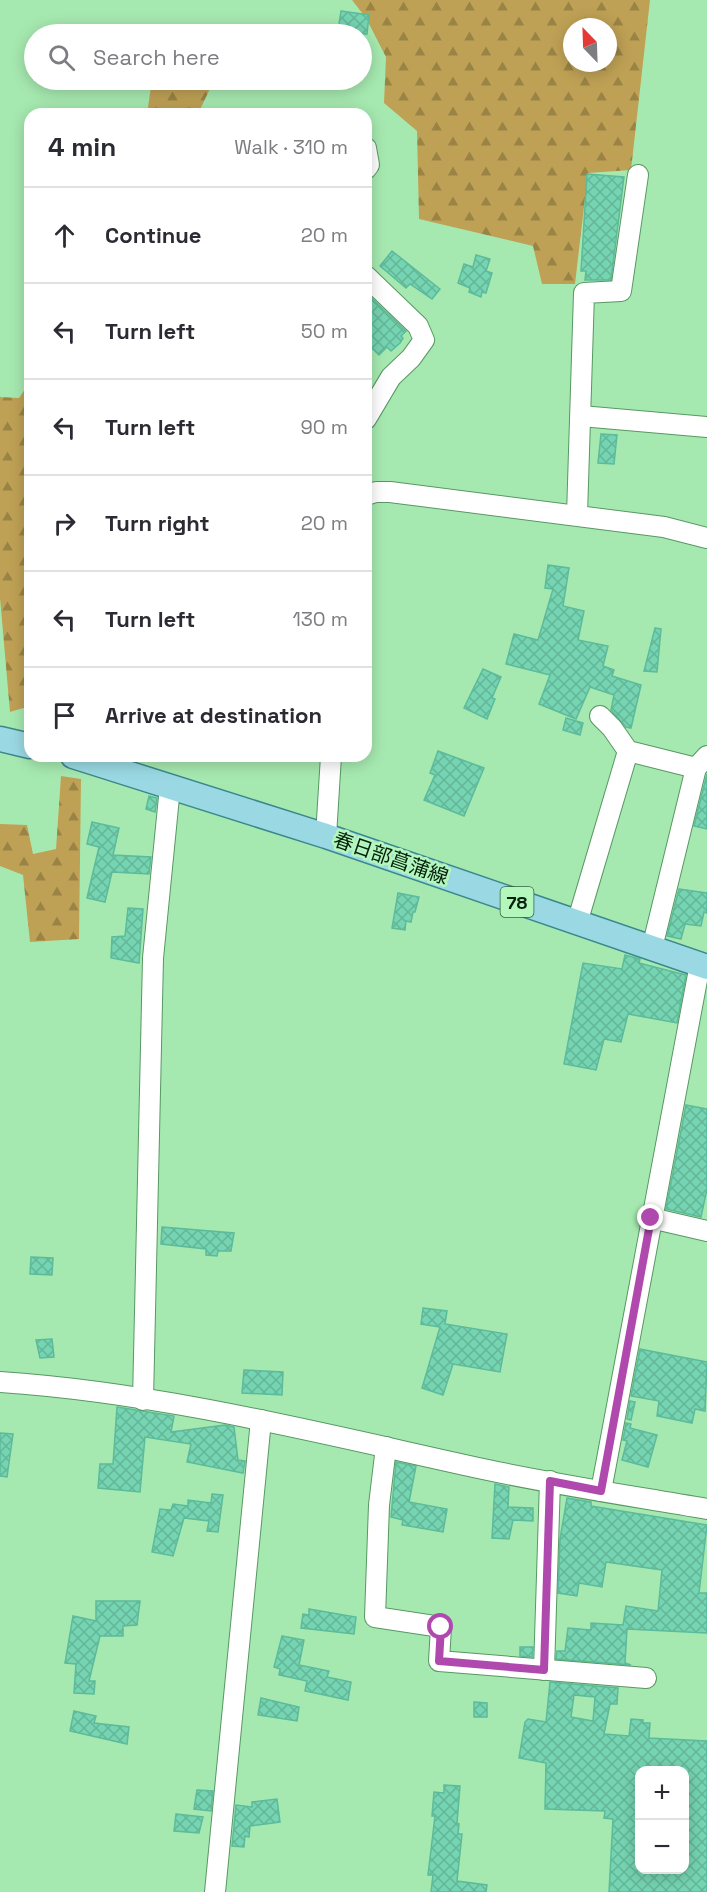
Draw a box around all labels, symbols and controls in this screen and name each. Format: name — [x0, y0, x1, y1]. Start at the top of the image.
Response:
north arrow — [563, 18, 617, 72]
search box — [24, 24, 372, 90]
icon: search — [45, 41, 78, 74]
text: Search here — [93, 43, 220, 71]
text: 4 min — [48, 130, 116, 164]
text: Walk · 310 m — [234, 134, 348, 160]
icon: ahead — [48, 219, 81, 252]
text: Continue — [105, 221, 201, 249]
text: 20 m — [301, 222, 348, 248]
icon: left — [48, 315, 81, 348]
text: Turn left — [105, 317, 195, 345]
text: 50 m — [301, 318, 348, 344]
icon: left — [48, 411, 81, 444]
text: Turn left — [105, 413, 195, 441]
text: 90 m — [301, 414, 348, 440]
icon: right — [48, 507, 81, 540]
text: Turn right — [105, 509, 210, 537]
text: 20 m — [301, 510, 348, 536]
icon: left — [48, 603, 81, 636]
text: Turn left — [105, 605, 195, 633]
text: 130 m — [292, 606, 348, 632]
icon: arrive — [48, 699, 81, 732]
text: Arrive at destination — [105, 701, 322, 729]
street label: 春日部菖蒲線 — [330, 826, 452, 890]
road number: 78 — [500, 887, 534, 917]
route end — [637, 1204, 663, 1230]
route start — [427, 1613, 453, 1639]
map controls — [635, 1766, 689, 1874]
button: + — [635, 1766, 689, 1820]
button: − — [635, 1820, 689, 1874]

